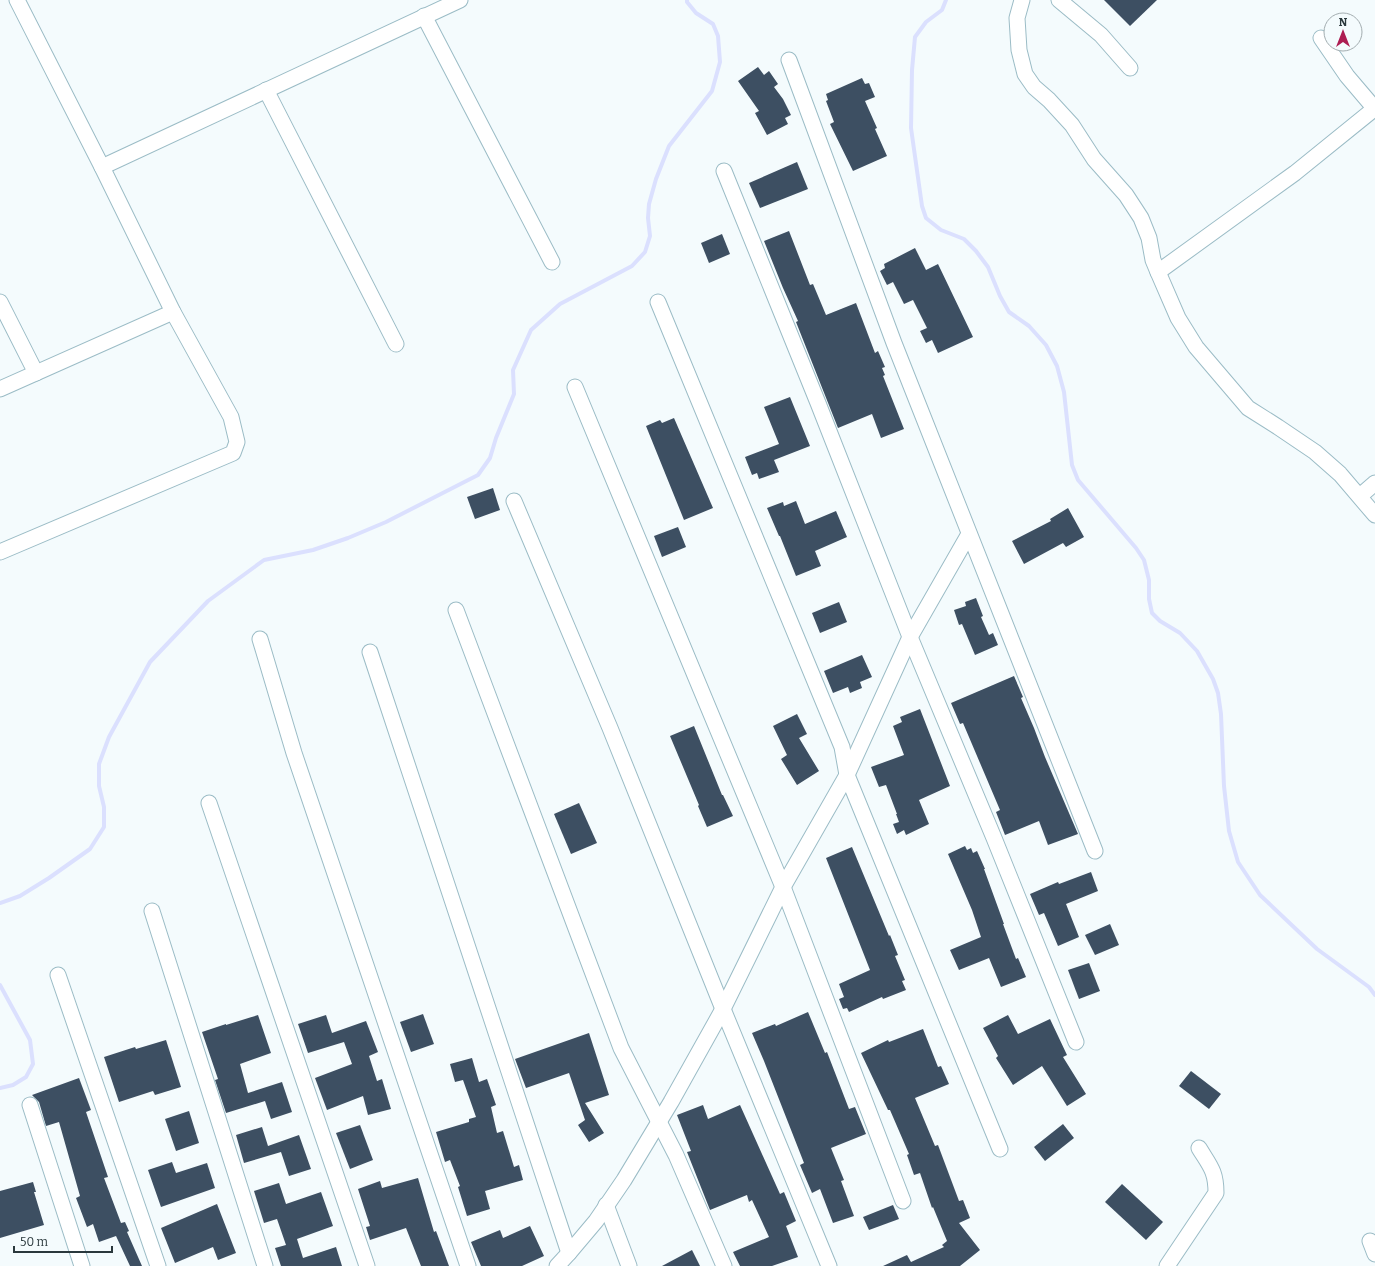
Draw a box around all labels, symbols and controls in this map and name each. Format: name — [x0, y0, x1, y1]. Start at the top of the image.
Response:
north arrow — [1323, 12, 1363, 52]
text: N — [1339, 16, 1348, 29]
scale bar — [14, 1228, 112, 1254]
text: 50 m — [20, 1235, 49, 1249]

